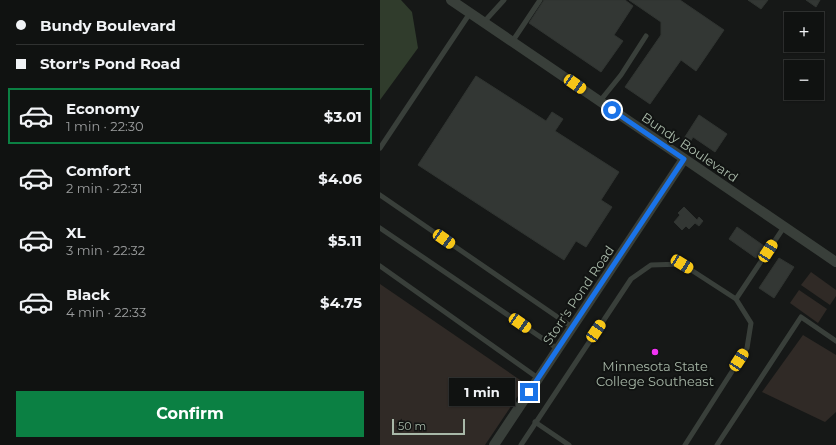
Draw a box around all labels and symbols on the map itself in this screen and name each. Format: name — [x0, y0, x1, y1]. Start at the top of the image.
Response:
car — [562, 72, 588, 96]
route start — [603, 101, 621, 119]
street label: Bundy Boulevard — [639, 109, 741, 185]
car — [431, 227, 457, 251]
car — [756, 238, 780, 264]
street label: Storr's Pond Road — [539, 242, 617, 348]
car — [669, 253, 695, 275]
car — [507, 311, 533, 335]
car — [584, 318, 608, 344]
marker: Minnesota State College Southeast — [650, 347, 660, 357]
car — [727, 347, 751, 373]
place label: Minnesota State College Southeast — [596, 358, 714, 389]
callout: 1 min — [449, 378, 515, 406]
route end — [520, 383, 538, 401]
scale bar — [392, 417, 465, 436]

